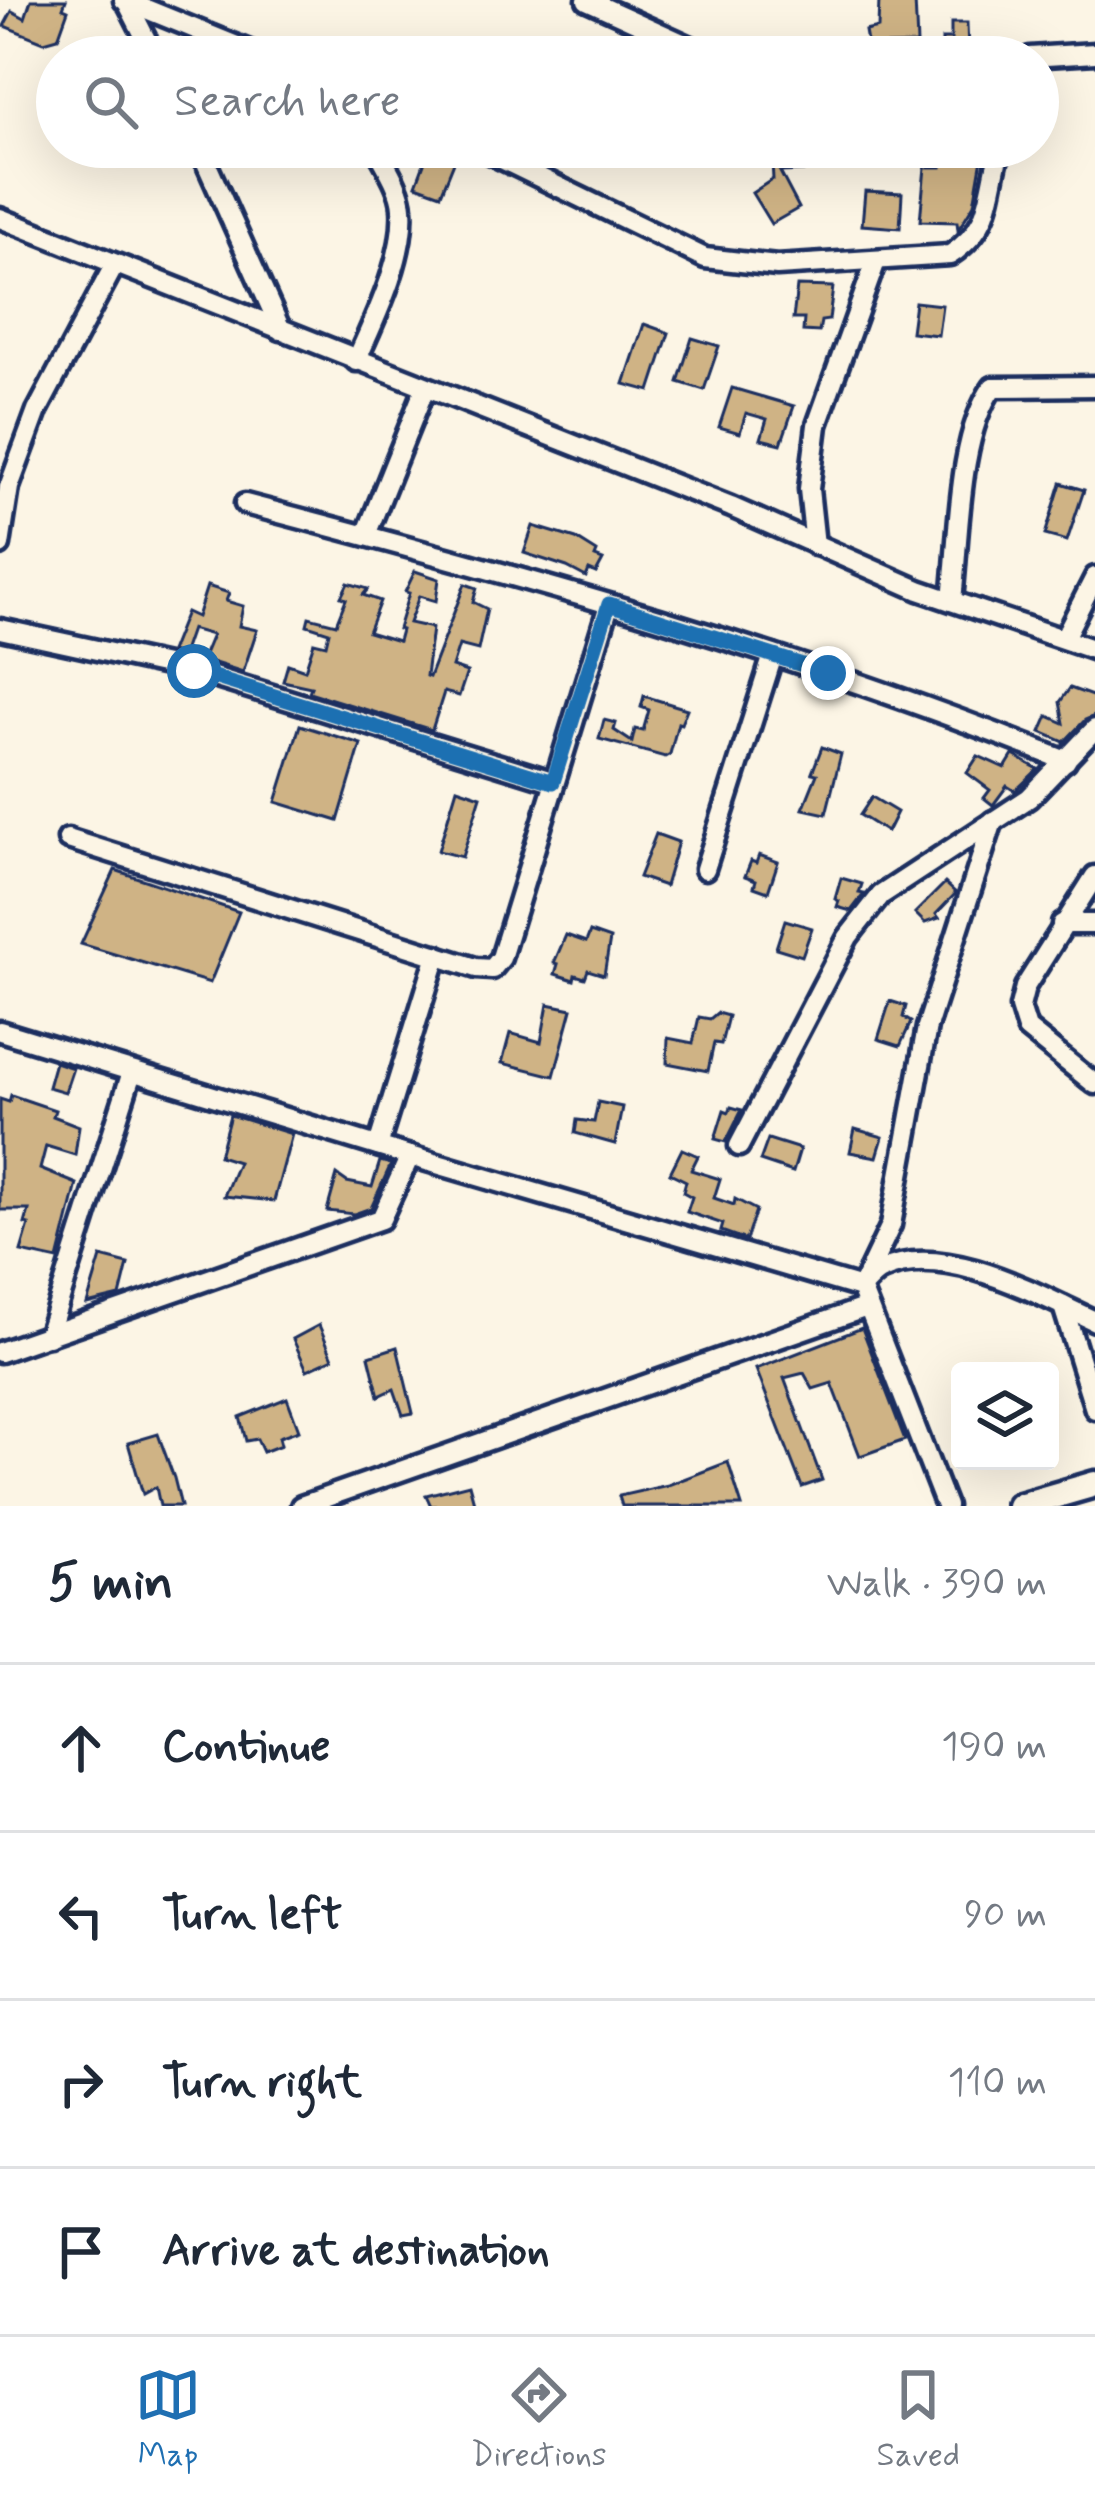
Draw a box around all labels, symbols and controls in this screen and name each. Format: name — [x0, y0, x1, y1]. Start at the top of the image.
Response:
search box — [36, 36, 1059, 168]
icon: search — [78, 69, 144, 135]
text: Search here — [174, 73, 401, 132]
route start — [167, 644, 221, 698]
route end — [801, 646, 855, 700]
map controls — [951, 1362, 1059, 1470]
button: layers — [951, 1362, 1059, 1470]
text: 5 min — [48, 1551, 173, 1617]
text: Walk · 390 m — [827, 1559, 1047, 1610]
icon: ahead — [48, 1715, 114, 1781]
text: Continue — [162, 1718, 330, 1777]
text: 190 m — [941, 1722, 1047, 1773]
icon: left — [48, 1883, 114, 1949]
text: Turn left — [162, 1886, 342, 1945]
text: 90 m — [964, 1890, 1047, 1941]
icon: right — [48, 2051, 114, 2117]
text: Turn right — [162, 2054, 362, 2113]
text: 110 m — [948, 2058, 1047, 2109]
icon: arrive — [48, 2219, 114, 2285]
text: Arrive at destination — [162, 2222, 550, 2281]
tab: Map — [135, 2362, 201, 2478]
tab: Directions — [471, 2362, 607, 2478]
tab: Saved — [877, 2362, 960, 2478]

